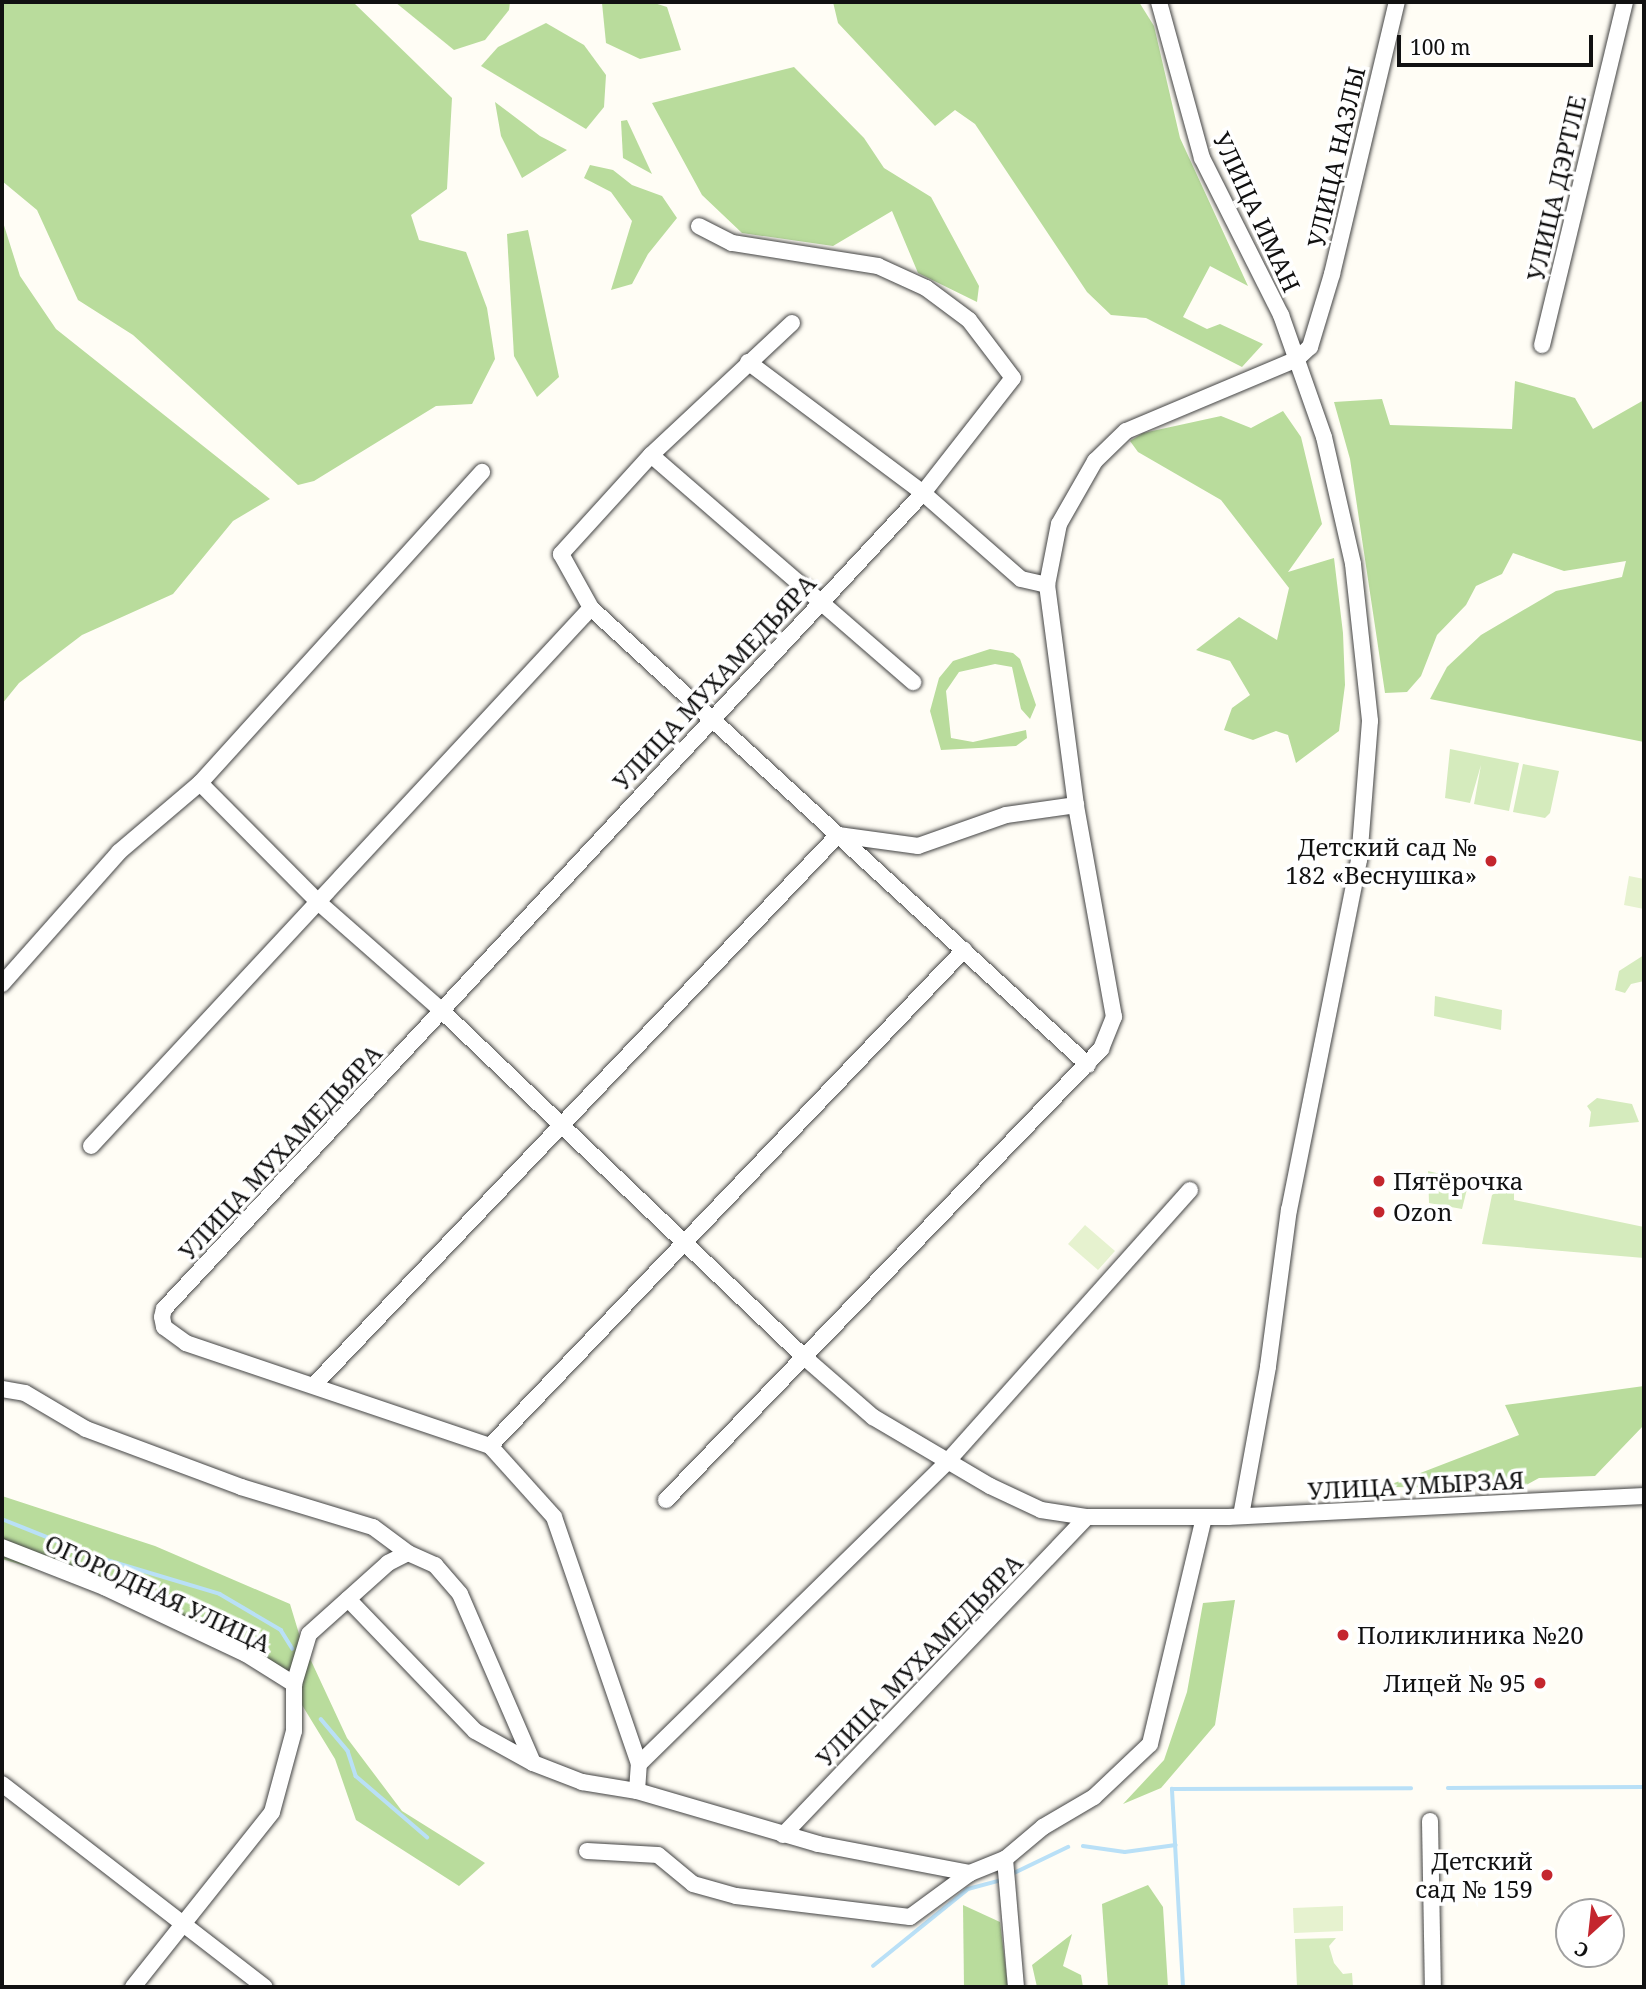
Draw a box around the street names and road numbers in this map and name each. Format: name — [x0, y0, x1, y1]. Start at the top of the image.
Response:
street label: УЛИЦА НАЗЛЫ — [1301, 64, 1371, 250]
street label: УЛИЦА ДЭРТЛЕ — [1521, 92, 1591, 284]
street label: УЛИЦА ИМАН — [1207, 128, 1307, 296]
street label: УЛИЦА МУХАМЕДЬЯРА — [607, 568, 821, 796]
street label: УЛИЦА МУХАМЕДЬЯРА — [173, 1038, 387, 1266]
street label: УЛИЦА УМЫРЗАЯ — [1307, 1465, 1525, 1505]
street label: ОГОРОДНАЯ УЛИЦА — [41, 1528, 275, 1658]
street label: УЛИЦА МУХАМЕДЬЯРА — [810, 1548, 1028, 1772]

